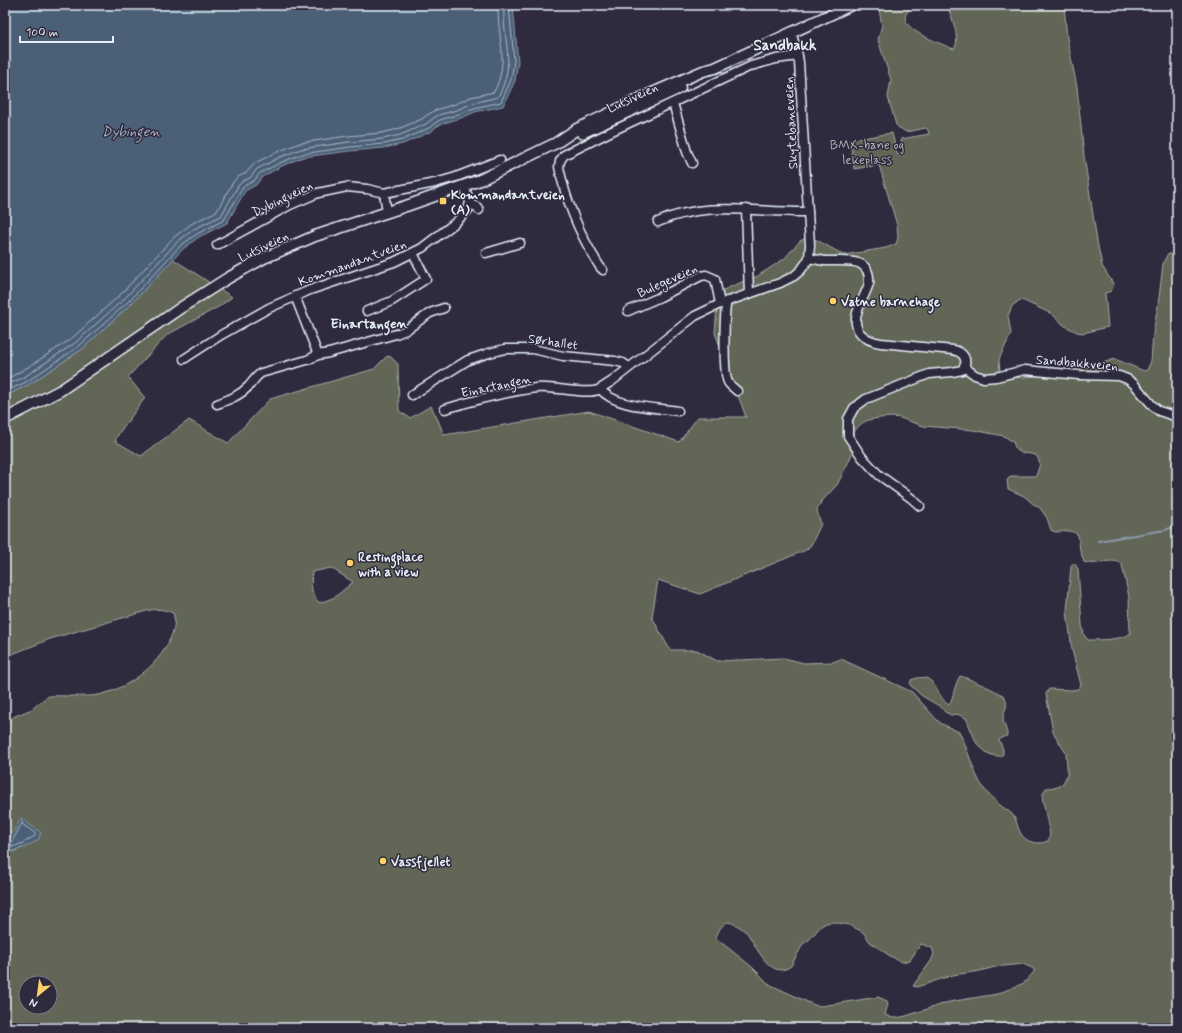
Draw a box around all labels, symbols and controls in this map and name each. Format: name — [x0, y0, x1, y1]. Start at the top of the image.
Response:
scale bar — [20, 18, 113, 44]
text: 100 m — [26, 25, 58, 41]
district label: Sandbakk — [754, 36, 817, 56]
street label: Skytebaneveien — [781, 76, 802, 170]
street label: Lutsiveien — [605, 79, 661, 117]
water label: Dybingen — [102, 123, 160, 143]
park label: BMX-bane og lekeplass — [830, 137, 904, 169]
street label: Dybingveien — [249, 177, 317, 223]
place label: Kommandantveien (A) — [451, 187, 565, 219]
marker: Kommandantveien (A) — [438, 196, 448, 206]
street label: Lutsiveien — [236, 228, 292, 267]
street label: Kommandantveien — [296, 236, 409, 291]
street label: Bulegeveien — [635, 261, 701, 303]
place label: Vatne barnehage — [841, 294, 940, 314]
marker: Vatne barnehage — [828, 296, 838, 306]
district label: Einartangen — [330, 315, 409, 336]
street label: Sørhallet — [527, 331, 579, 354]
street label: Sandbakkveien — [1035, 351, 1119, 376]
street label: Einartangen — [460, 371, 534, 404]
place label: Restingplace with a view — [358, 549, 423, 581]
marker: Restingplace with a view — [345, 558, 355, 568]
place label: Vassfjellet — [391, 854, 451, 872]
marker: Vassfjellet — [378, 856, 388, 866]
north arrow — [18, 975, 58, 1015]
text: N — [27, 995, 40, 1011]

